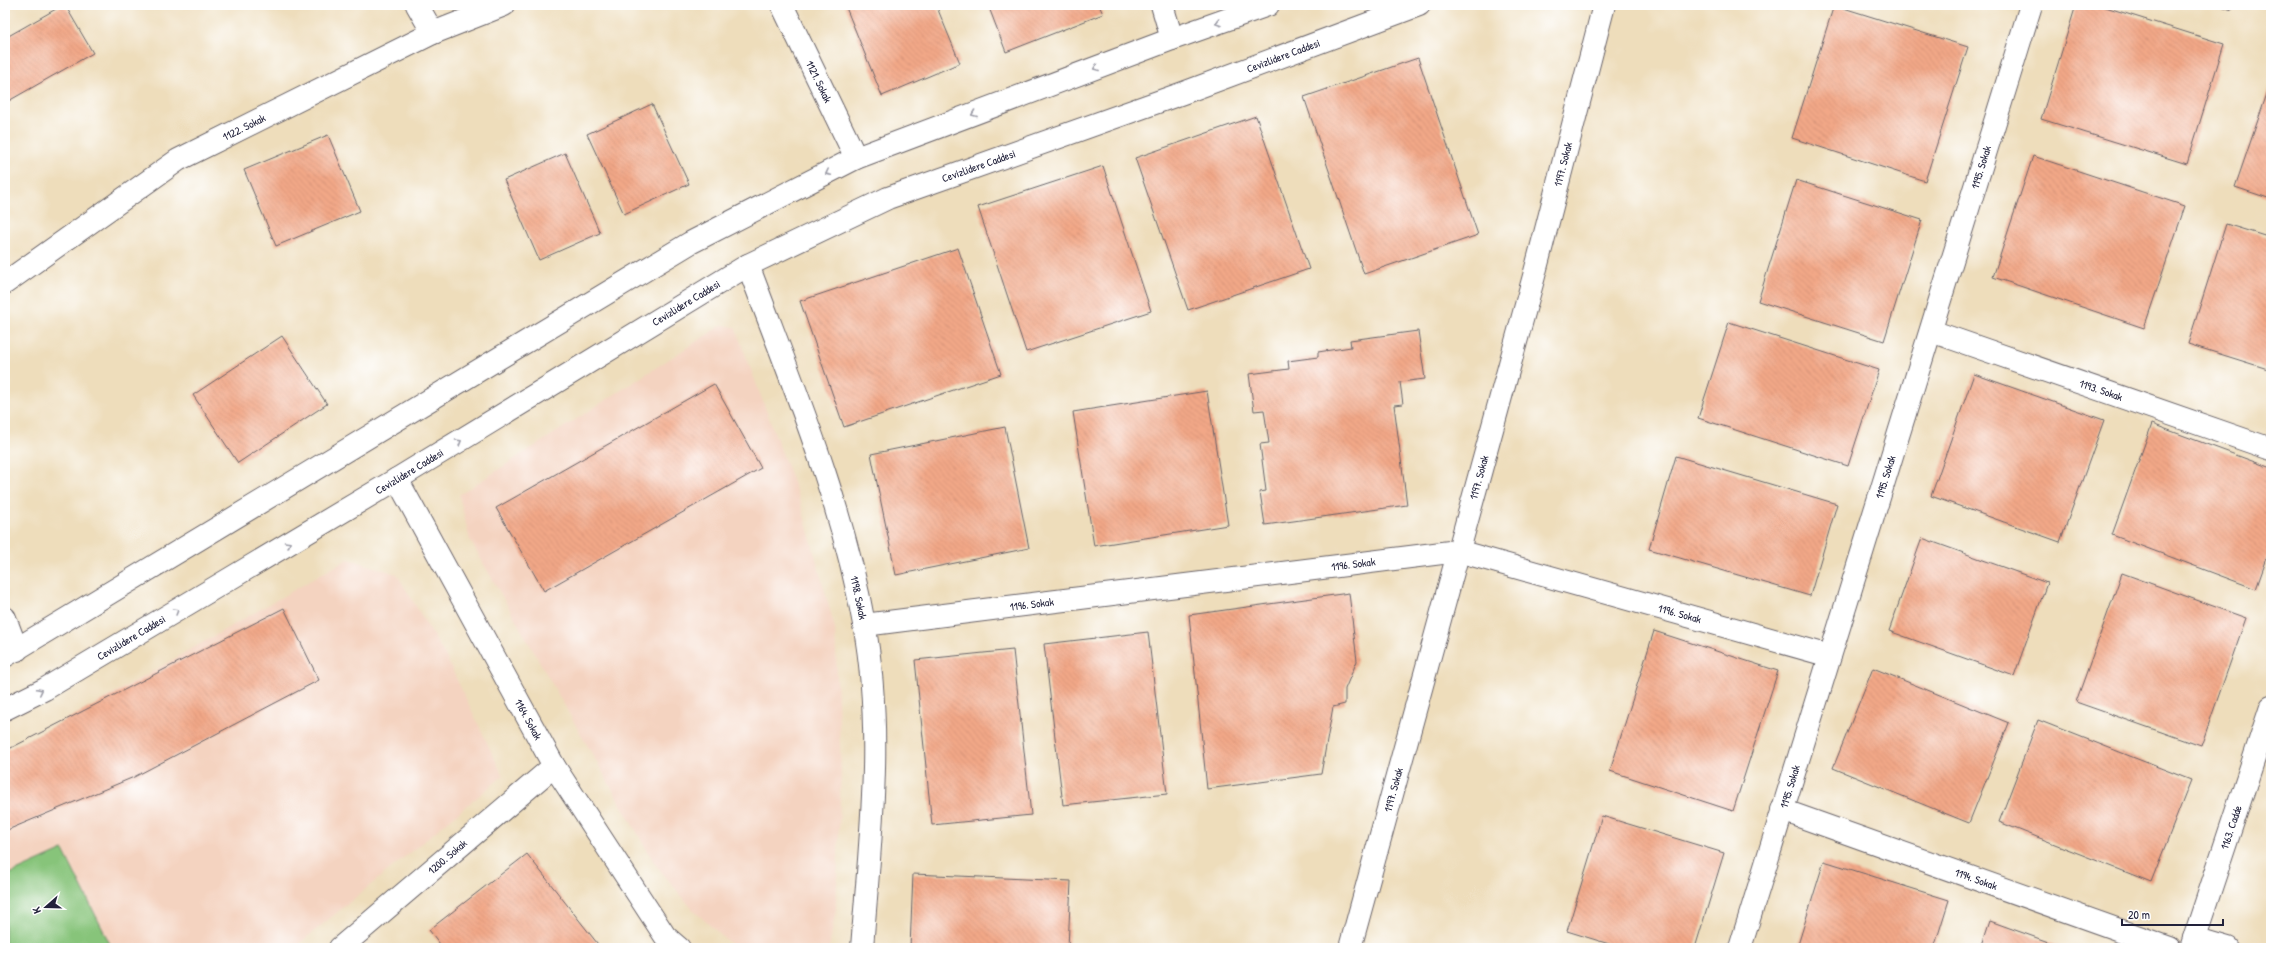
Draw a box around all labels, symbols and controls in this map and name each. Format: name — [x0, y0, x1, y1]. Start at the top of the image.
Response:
one-way arrow — [1214, 18, 1221, 26]
street label: Cevizlidere Caddesi — [1245, 36, 1322, 76]
street label: 1121. Sokak — [803, 58, 835, 105]
one-way arrow — [1092, 63, 1099, 71]
one-way arrow — [971, 109, 978, 117]
street label: 1122. Sokak — [220, 110, 268, 144]
street label: 1197. Sokak — [1550, 140, 1575, 188]
street label: 1195. Sokak — [1968, 144, 1994, 191]
street label: Cevizlidere Caddesi — [940, 146, 1017, 185]
one-way arrow — [824, 168, 832, 176]
street label: Cevizlidere Caddesi — [649, 277, 723, 329]
street label: 1193. Sokak — [2078, 376, 2125, 404]
one-way arrow — [455, 439, 462, 446]
street label: Cevizlidere Caddesi — [373, 445, 446, 497]
street label: 1197. Sokak — [1466, 453, 1492, 501]
street label: 1195. Sokak — [1872, 453, 1899, 500]
one-way arrow — [284, 542, 291, 549]
street label: 1196. Sokak — [1330, 554, 1376, 574]
street label: 1198. Sokak — [847, 574, 870, 621]
street label: 1196. Sokak — [1009, 594, 1055, 614]
street label: 1196. Sokak — [1657, 601, 1703, 626]
one-way arrow — [172, 608, 179, 615]
street label: Cevizlidere Caddesi — [94, 612, 168, 663]
one-way arrow — [36, 688, 43, 696]
street label: 1164. Sokak — [512, 697, 545, 743]
street label: 1195. Sokak — [1777, 763, 1803, 810]
street label: 1197. Sokak — [1381, 766, 1406, 814]
street label: 1163. Cadde — [2217, 803, 2245, 851]
street label: 1200. Sokak — [425, 836, 470, 877]
street label: 1194. Sokak — [1953, 865, 2000, 893]
north arrow — [26, 887, 66, 927]
scale bar — [2122, 901, 2223, 927]
text: K — [29, 905, 44, 916]
text: 20 m — [2128, 906, 2150, 923]

